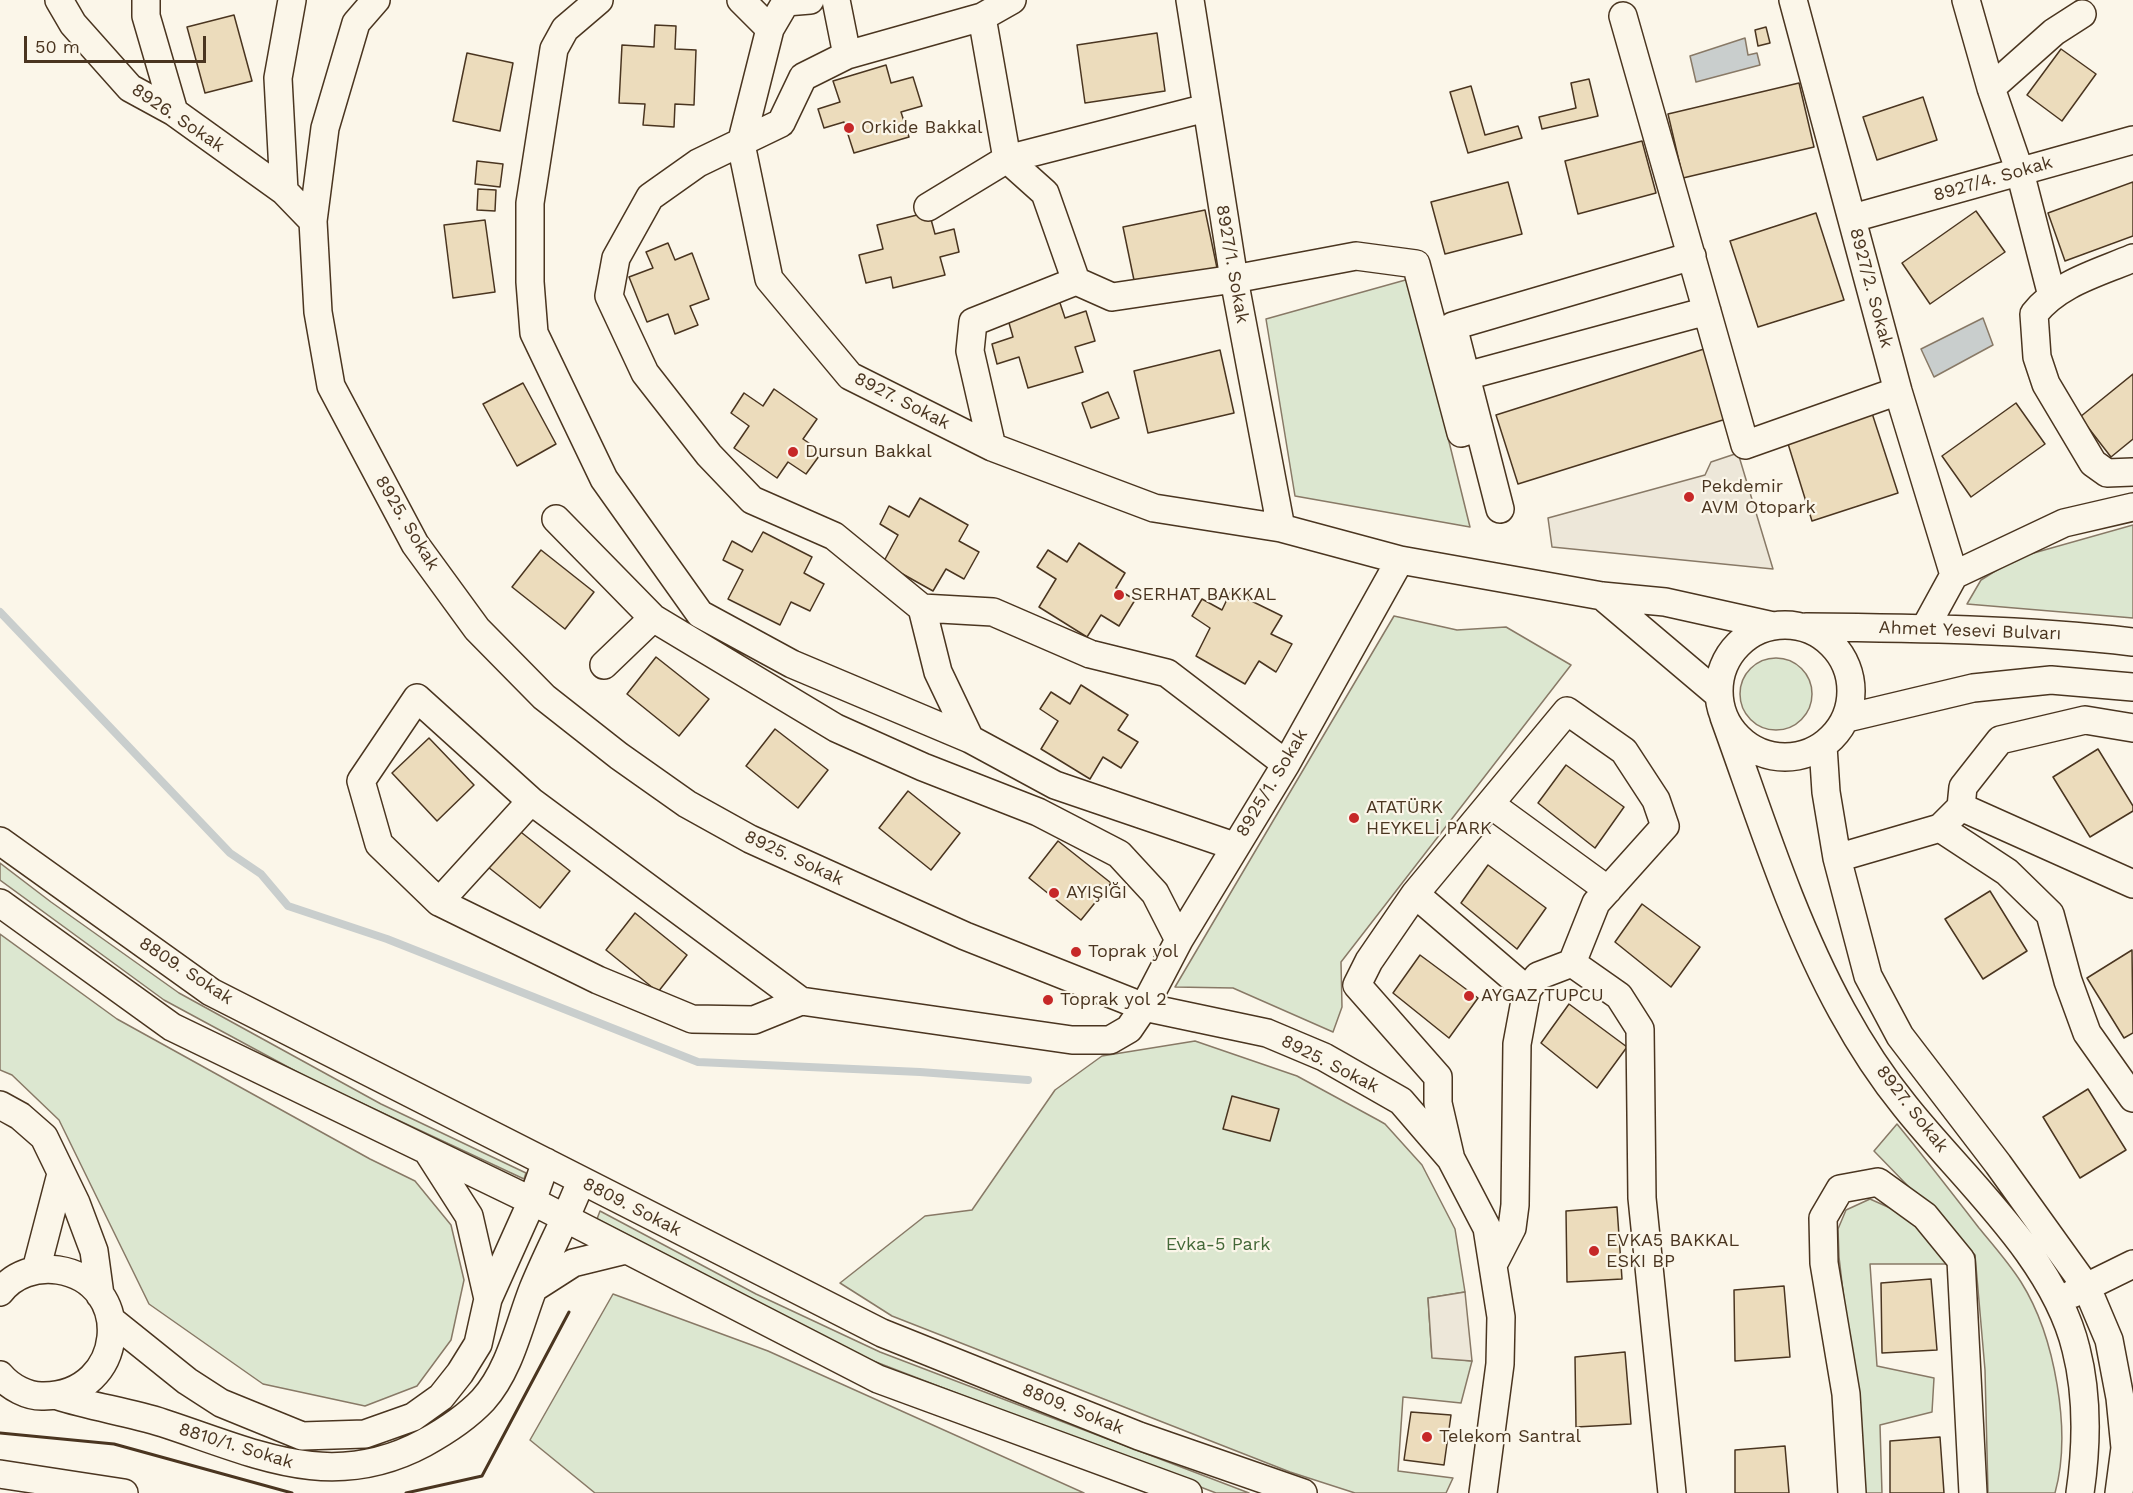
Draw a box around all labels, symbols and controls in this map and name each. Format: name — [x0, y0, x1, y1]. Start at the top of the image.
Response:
scale bar — [27, 24, 208, 62]
text: 50 m — [35, 36, 80, 57]
street label: 8926. Sokak — [127, 79, 229, 157]
place label: Orkide Bakkal — [861, 117, 982, 139]
marker: Orkide Bakkal — [842, 121, 856, 135]
street label: 8927/4. Sokak — [1931, 152, 2055, 206]
street label: 8927/1. Sokak — [1211, 203, 1253, 325]
street label: 8927/2. Sokak — [1845, 226, 1897, 350]
street label: 8927. Sokak — [851, 368, 953, 434]
place label: Dursun Bakkal — [805, 441, 932, 463]
marker: Dursun Bakkal — [786, 445, 800, 459]
street label: 8925. Sokak — [370, 472, 444, 574]
place label: Pekdemir AVM Otopark — [1701, 476, 1816, 518]
marker: Pekdemir AVM Otopark — [1682, 490, 1696, 504]
place label: SERHAT BAKKAL — [1131, 584, 1276, 606]
marker: SERHAT BAKKAL — [1112, 588, 1126, 602]
street label: Ahmet Yesevi Bulvarı — [1878, 617, 2062, 645]
street label: 8925/1. Sokak — [1231, 725, 1313, 841]
place label: ATATÜRK HEYKELİ PARK — [1366, 797, 1492, 840]
marker: ATATÜRK HEYKELİ PARK — [1347, 811, 1361, 825]
street label: 8925. Sokak — [741, 826, 847, 890]
place label: AYIŞIĞI — [1066, 882, 1127, 904]
marker: AYIŞIĞI — [1047, 886, 1061, 900]
street label: 8809. Sokak — [135, 933, 237, 1009]
place label: Toprak yol — [1088, 941, 1178, 963]
marker: Toprak yol — [1069, 945, 1083, 959]
place label: AYGAZ TUPCU — [1481, 985, 1604, 1007]
place label: Toprak yol 2 — [1060, 989, 1167, 1011]
marker: AYGAZ TUPCU — [1462, 989, 1476, 1003]
marker: Toprak yol 2 — [1041, 993, 1055, 1007]
street label: 8925. Sokak — [1277, 1030, 1383, 1098]
street label: 8927. Sokak — [1871, 1061, 1953, 1157]
street label: 8809. Sokak — [579, 1173, 685, 1241]
place label: EVKA5 BAKKAL ESKI BP — [1606, 1230, 1739, 1272]
park label: Evka-5 Park — [1166, 1234, 1270, 1256]
marker: EVKA5 BAKKAL ESKI BP — [1587, 1244, 1601, 1258]
street label: 8809. Sokak — [1019, 1379, 1127, 1439]
street label: 8810/1. Sokak — [176, 1418, 296, 1474]
place label: Telekom Santral — [1439, 1426, 1581, 1448]
marker: Telekom Santral — [1420, 1430, 1434, 1444]

